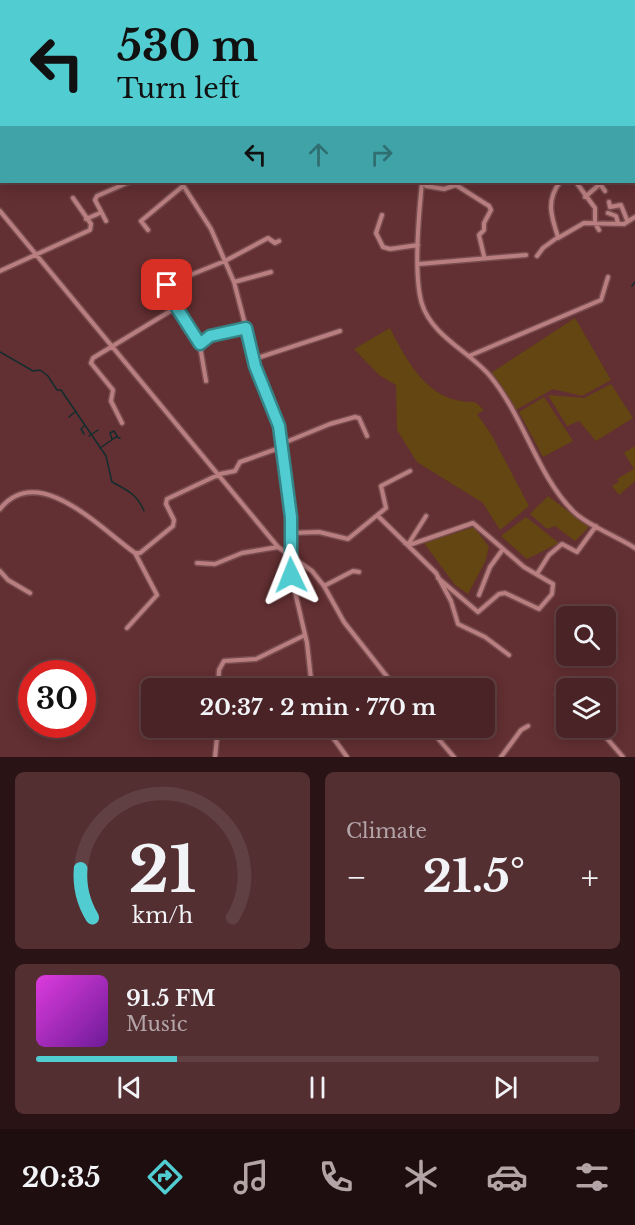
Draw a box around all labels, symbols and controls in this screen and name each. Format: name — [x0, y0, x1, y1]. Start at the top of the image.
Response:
text: 530 m — [117, 20, 258, 72]
icon: left — [18, 24, 96, 102]
text: Turn left — [117, 72, 240, 105]
icon: left — [239, 138, 272, 171]
icon: ahead — [302, 138, 335, 171]
icon: right — [365, 138, 398, 171]
pin — [141, 259, 192, 310]
icon: arrive — [150, 268, 183, 301]
position arrow — [259, 543, 323, 607]
map controls — [556, 606, 616, 738]
button: search — [556, 606, 616, 666]
speed limit sign: 30 — [18, 660, 96, 738]
button: layers — [556, 678, 616, 738]
text: 20:37 · 2 min · 770 m — [200, 694, 436, 721]
text: Climate — [346, 819, 427, 843]
text: 21 — [129, 831, 196, 909]
text: 21.5° — [423, 848, 525, 904]
text: − — [346, 857, 367, 898]
text: + — [581, 857, 599, 898]
text: km/h — [132, 902, 193, 929]
text: 91.5 FM — [126, 985, 215, 1012]
text: Music — [126, 1012, 187, 1036]
icon: previous — [113, 1071, 146, 1104]
icon: pause — [301, 1071, 334, 1104]
icon: next — [489, 1071, 522, 1104]
icon: directions — [144, 1156, 186, 1198]
icon: music — [230, 1156, 272, 1198]
icon: phone — [315, 1156, 357, 1198]
icon: climate — [400, 1156, 442, 1198]
icon: car — [486, 1156, 528, 1198]
icon: filters — [571, 1156, 613, 1198]
text: 20:35 — [22, 1161, 101, 1194]

